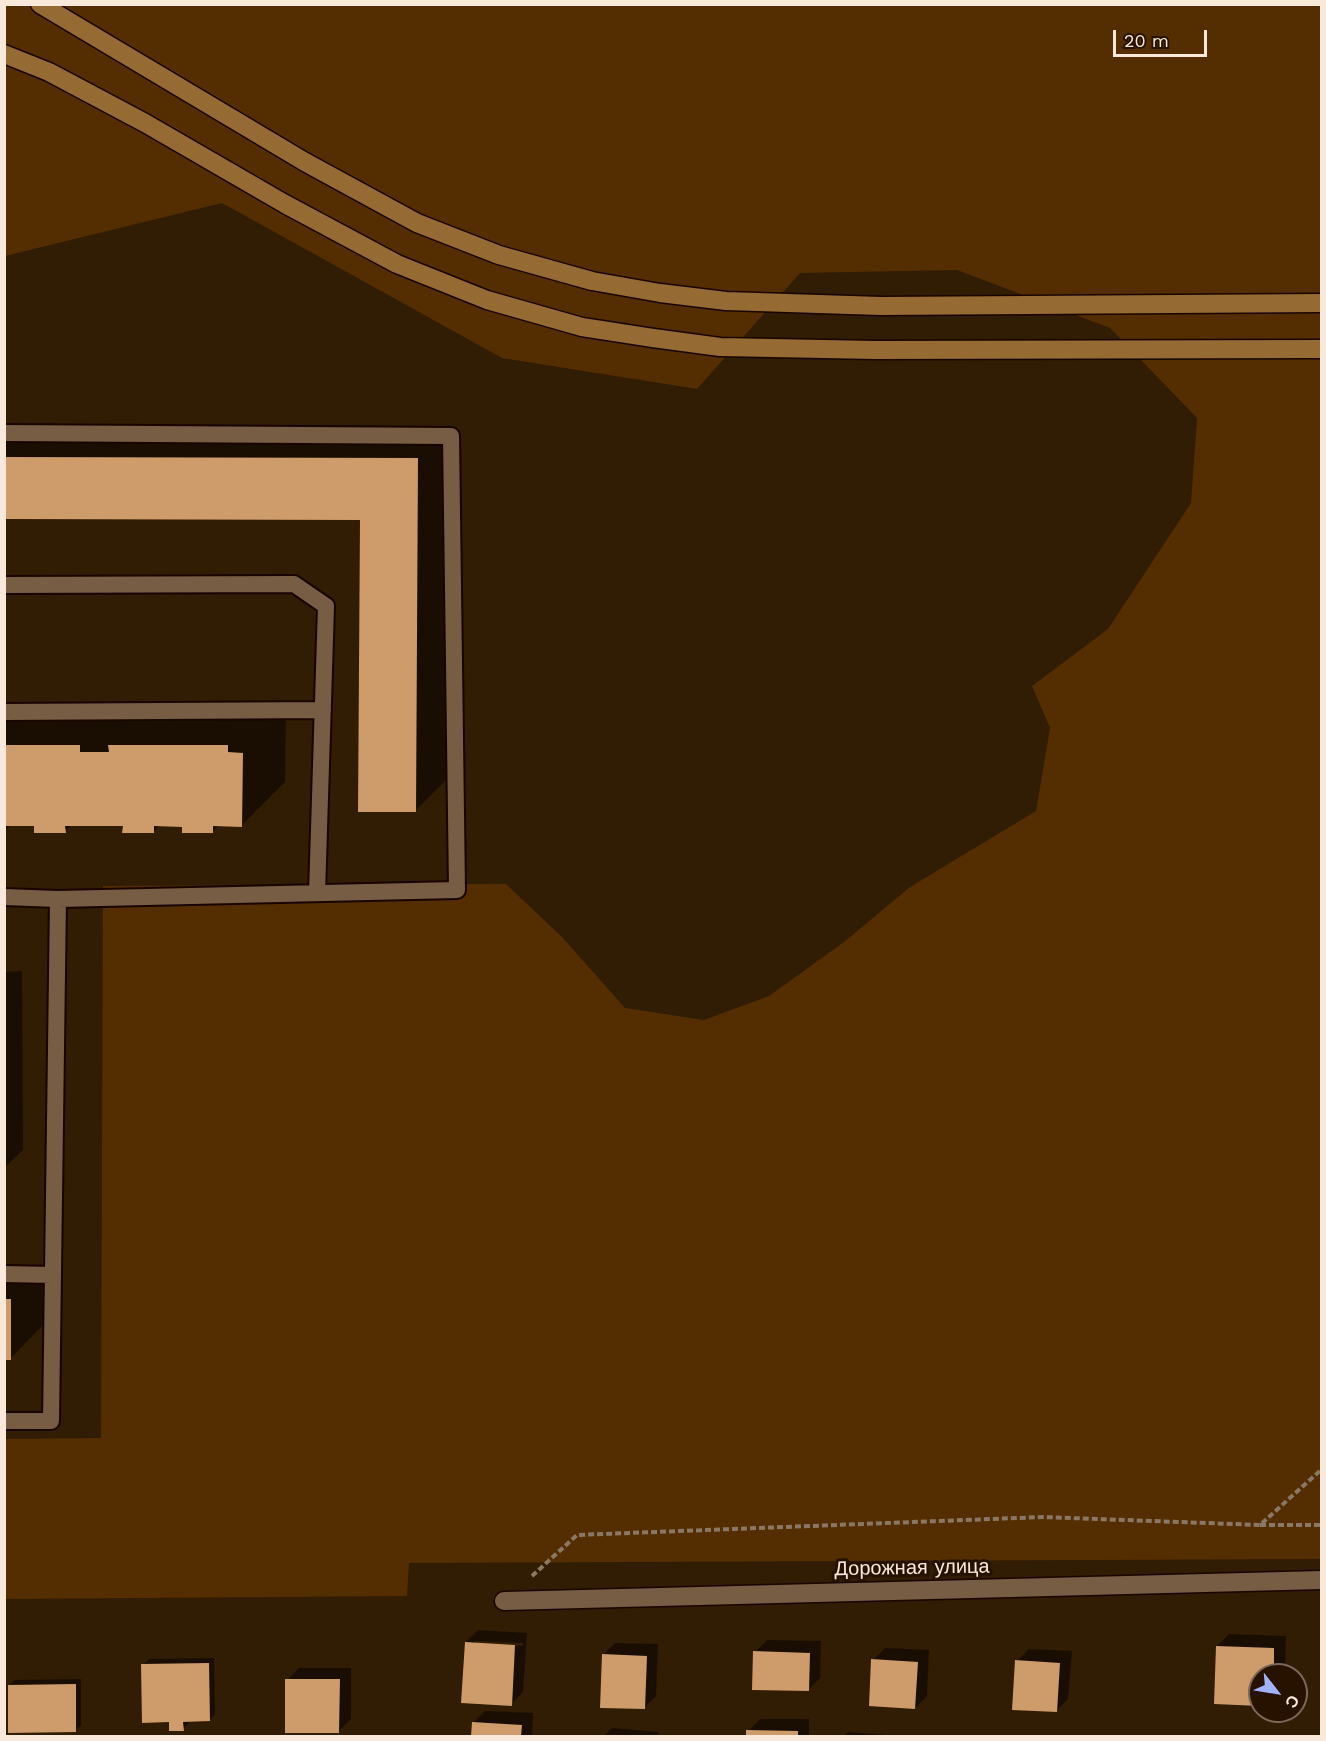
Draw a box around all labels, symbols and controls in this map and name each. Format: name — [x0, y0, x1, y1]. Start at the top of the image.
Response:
scale bar — [1116, 18, 1210, 56]
text: 20 m — [1124, 30, 1169, 51]
street label: Дорожная улица — [834, 1555, 990, 1581]
north arrow — [1248, 1663, 1308, 1723]
text: С — [1281, 1692, 1303, 1711]

